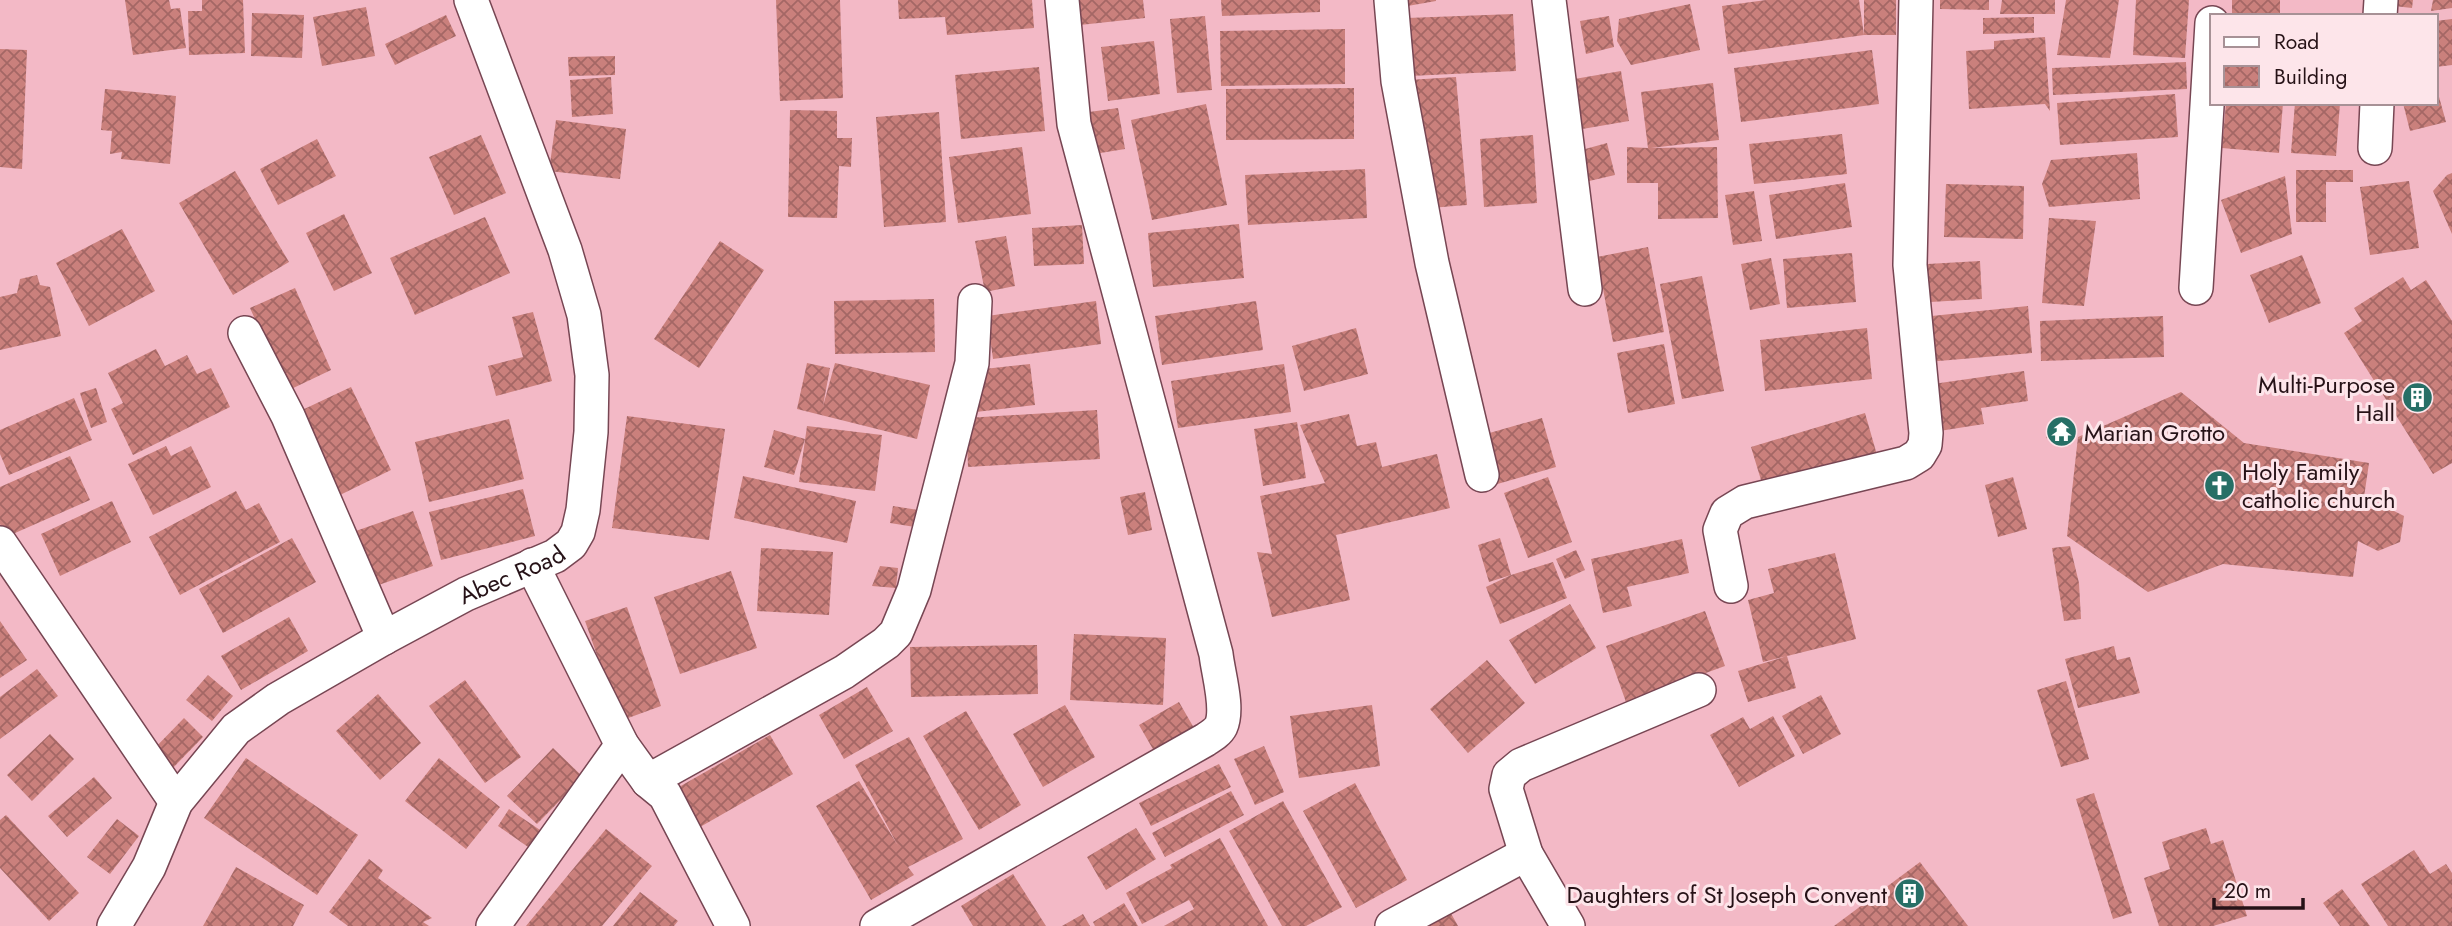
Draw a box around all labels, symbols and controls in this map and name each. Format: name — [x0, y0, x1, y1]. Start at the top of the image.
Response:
legend — [2210, 14, 2438, 105]
text: Road — [2274, 27, 2319, 57]
text: Building — [2274, 62, 2347, 92]
place label: Multi-Purpose Hall — [2258, 367, 2395, 430]
building icon: Multi-Purpose Hall — [2401, 381, 2435, 415]
temple icon: Marian Grotto — [2044, 415, 2078, 449]
place label: Marian Grotto — [2084, 415, 2225, 450]
place label: Holy Family catholic church — [2242, 454, 2396, 517]
church icon: Holy Family catholic church — [2202, 468, 2236, 502]
street label: Abec Road — [453, 537, 573, 613]
scale bar — [2214, 866, 2303, 910]
text: 20 m — [2224, 876, 2271, 906]
place label: Daughters of St Joseph Convent — [1566, 877, 1887, 912]
building icon: Daughters of St Joseph Convent — [1893, 877, 1927, 911]

